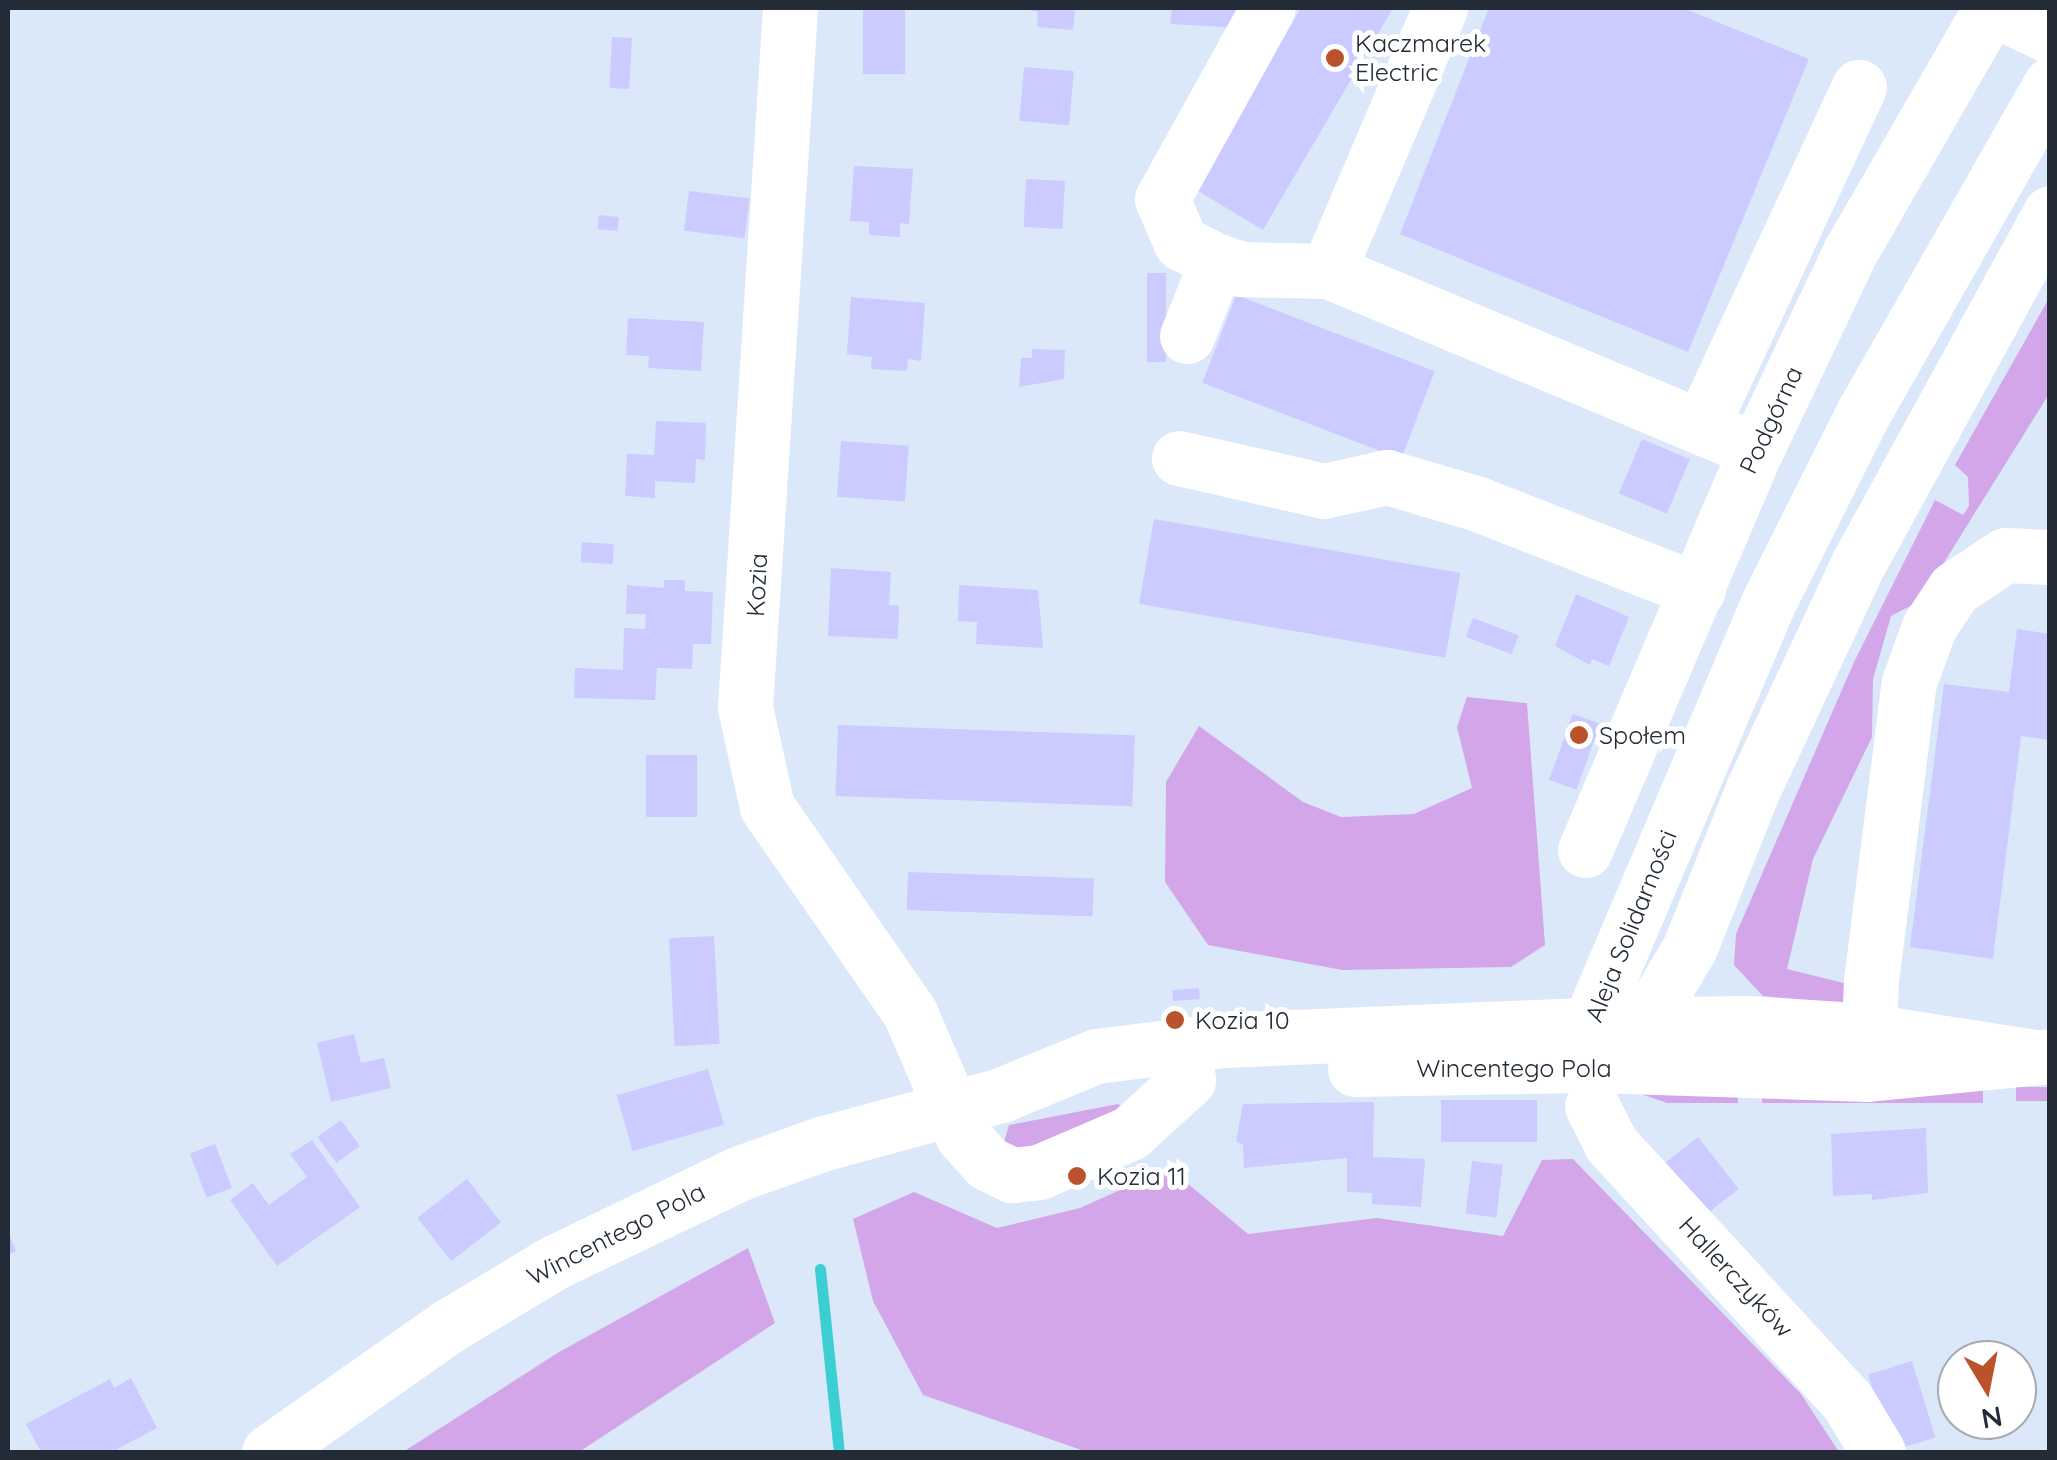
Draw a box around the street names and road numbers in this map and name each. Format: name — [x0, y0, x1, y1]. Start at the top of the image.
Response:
street label: Podgórna — [1733, 362, 1809, 478]
street label: Kozia — [740, 552, 774, 618]
street label: Aleja Solidarności — [1579, 826, 1683, 1026]
street label: Wincentego Pola — [1416, 1053, 1612, 1083]
street label: Wincentego Pola — [522, 1176, 710, 1292]
street label: Hallerczyków — [1673, 1210, 1799, 1344]

